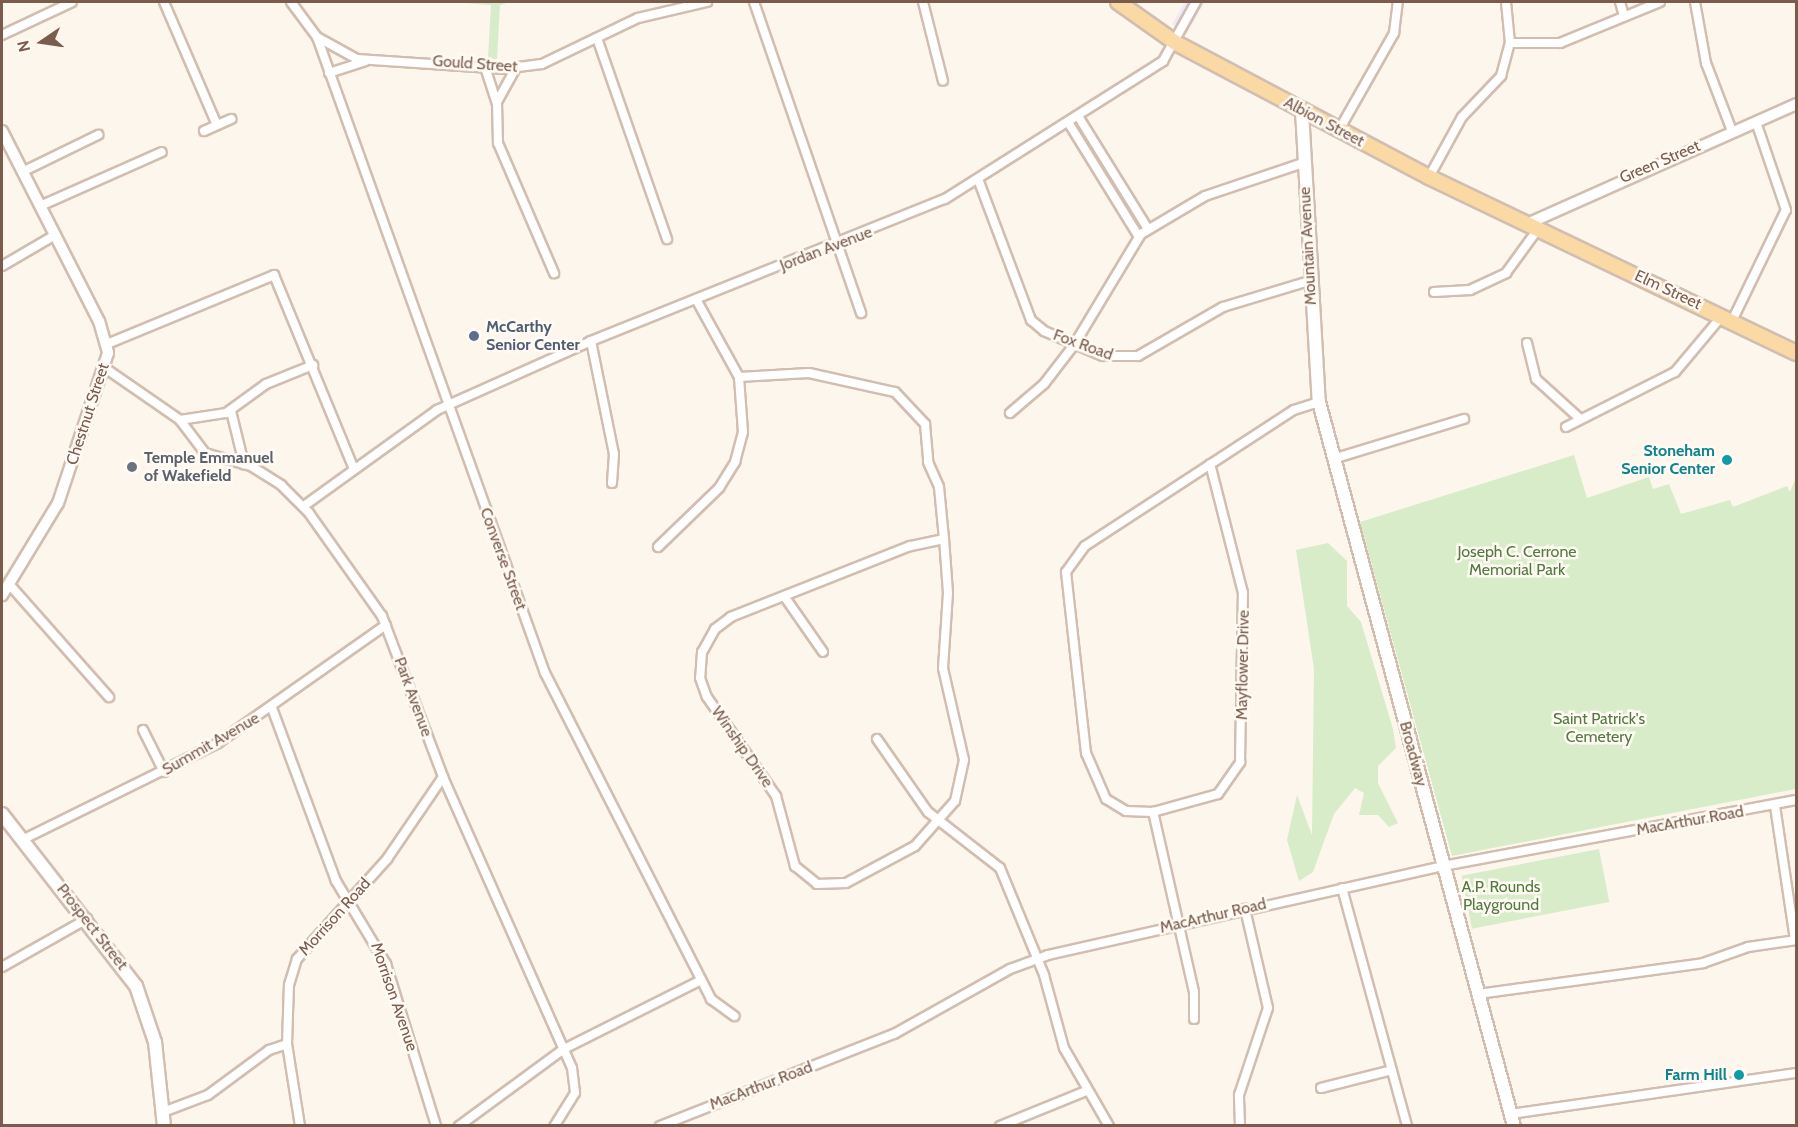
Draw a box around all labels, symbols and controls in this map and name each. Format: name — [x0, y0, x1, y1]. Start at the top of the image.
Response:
north arrow — [12, 12, 72, 72]
text: N — [13, 39, 35, 54]
street label: Gould Street — [432, 51, 518, 77]
street label: Albion Street — [1281, 93, 1367, 151]
street label: Green Street — [1617, 136, 1703, 188]
street label: Mountain Avenue — [1295, 186, 1321, 306]
street label: Jordan Avenue — [777, 223, 875, 275]
street label: Elm Street — [1632, 266, 1704, 314]
place label: McCarthy Senior Center — [486, 317, 580, 355]
street label: Fox Road — [1051, 325, 1115, 365]
marker: McCarthy Senior Center — [467, 329, 481, 343]
street label: Chestnut Street — [62, 361, 114, 467]
place label: Stoneham Senior Center — [1621, 441, 1715, 479]
place label: Temple Emmanuel of Wakefield — [144, 448, 274, 486]
marker: Stoneham Senior Center — [1720, 453, 1734, 467]
marker: Temple Emmanuel of Wakefield — [125, 460, 139, 474]
street label: Converse Street — [476, 505, 530, 613]
park label: Joseph C. Cerrone Memorial Park — [1457, 542, 1577, 580]
street label: Mayflower Drive — [1232, 610, 1254, 720]
street label: Park Avenue — [390, 655, 436, 739]
street label: Winship Drive — [707, 703, 777, 791]
street label: Summit Avenue — [159, 708, 263, 780]
park label: Saint Patrick's Cemetery — [1553, 709, 1645, 747]
street label: Broadway — [1395, 719, 1431, 789]
street label: MacArthur Road — [1635, 802, 1745, 840]
street label: Morrison Road — [295, 874, 375, 960]
park label: A.P. Rounds Playground — [1462, 877, 1540, 915]
street label: Prospect Street — [52, 880, 132, 974]
street label: MacArthur Road — [1158, 894, 1268, 938]
street label: Morrison Avenue — [366, 940, 422, 1054]
street label: MacArthur Road — [707, 1058, 815, 1114]
place label: Farm Hill — [1665, 1065, 1727, 1085]
marker: Farm Hill — [1732, 1068, 1746, 1082]

